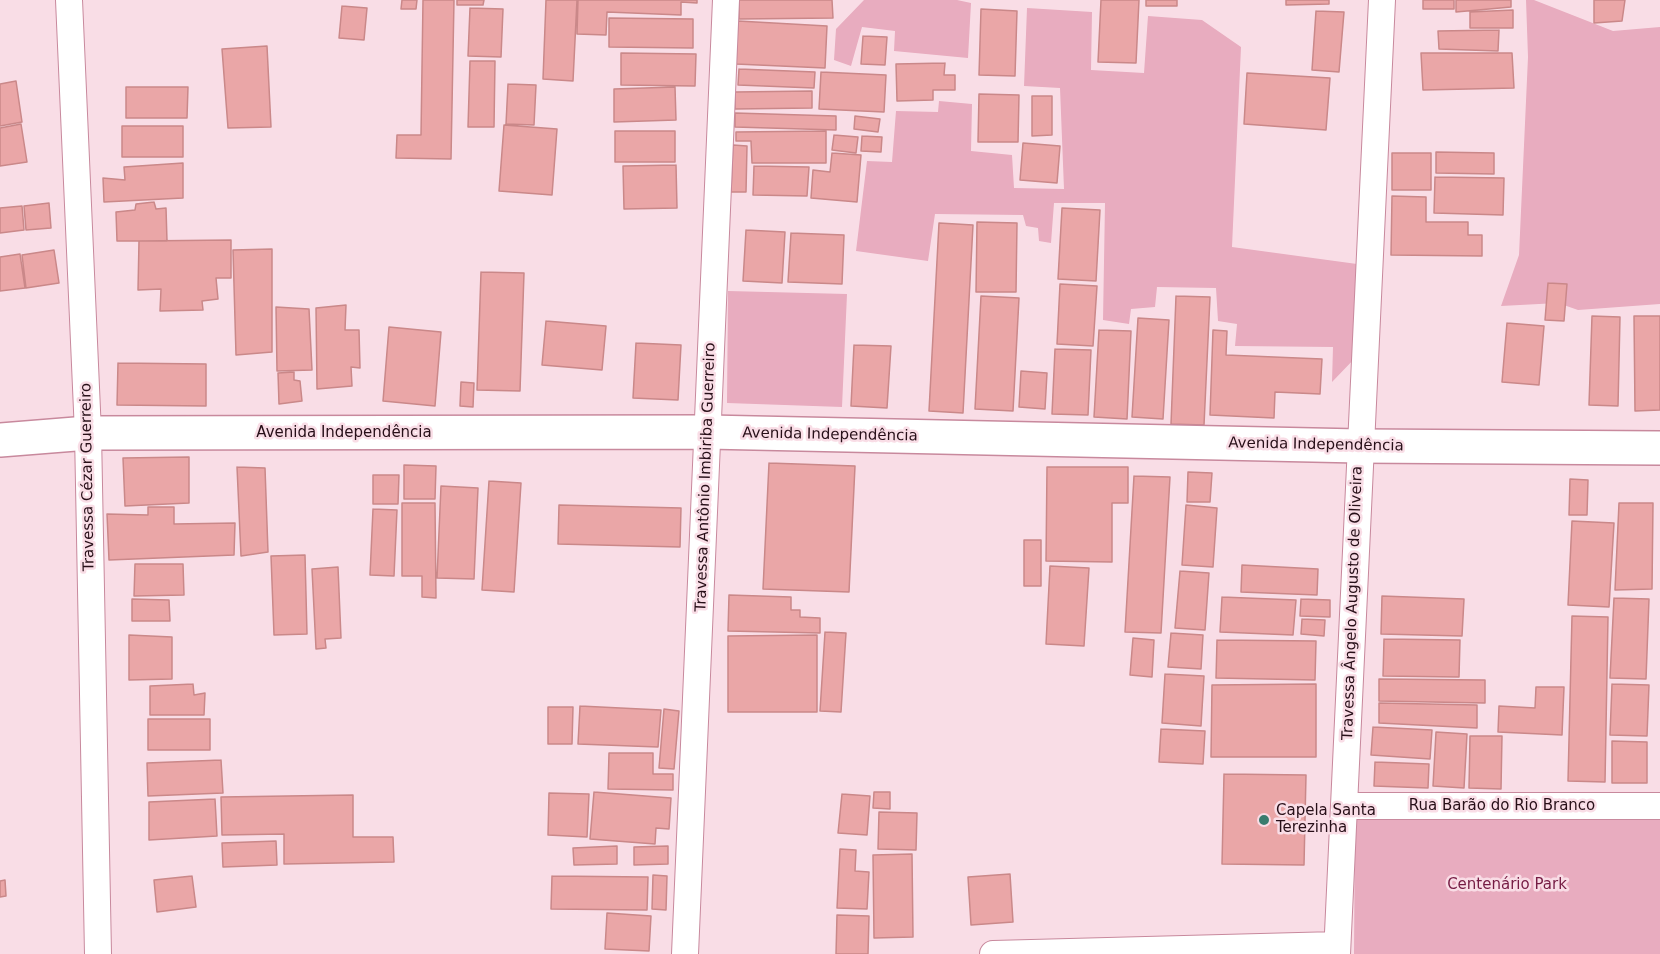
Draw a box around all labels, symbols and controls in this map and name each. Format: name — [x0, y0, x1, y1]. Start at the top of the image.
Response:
street label: Travessa Antônio Imbiriba Guerreiro — [692, 342, 720, 612]
street label: Travessa Cézar Guerreiro — [77, 383, 99, 571]
street label: Avenida Independência — [256, 424, 432, 442]
street label: Avenida Independência — [742, 424, 918, 446]
street label: Avenida Independência — [1228, 434, 1404, 456]
street label: Travessa Ângelo Augusto de Oliveira — [1339, 466, 1367, 740]
street label: Rua Barão do Rio Branco — [1409, 797, 1595, 815]
place label: Capela Santa Terezinha — [1276, 802, 1376, 837]
marker: Capela Santa Terezinha — [1257, 813, 1271, 827]
park label: Centenário Park — [1447, 876, 1567, 894]

